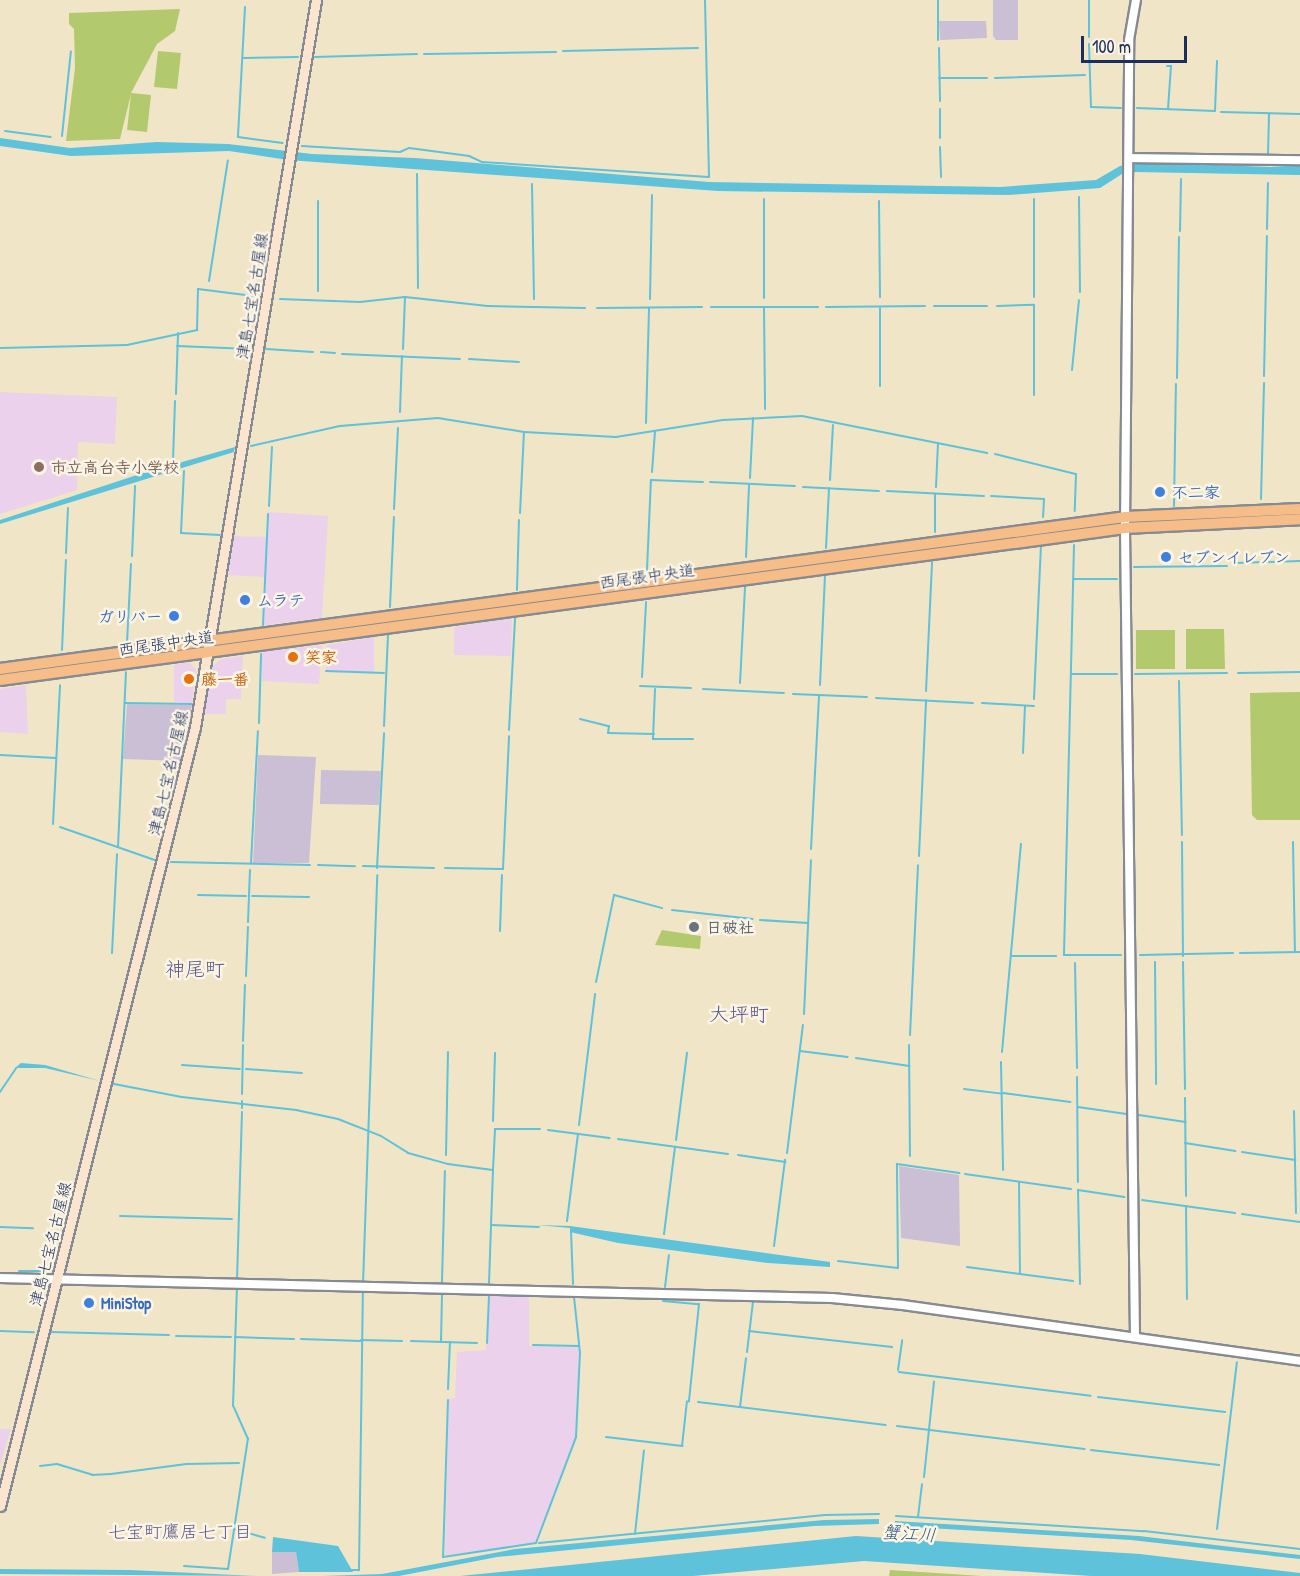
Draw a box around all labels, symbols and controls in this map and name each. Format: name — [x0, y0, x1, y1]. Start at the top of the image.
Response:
scale bar — [1084, 24, 1190, 62]
text: 100 m — [1092, 34, 1131, 59]
street label: 津島七宝名古屋線 — [233, 231, 271, 361]
place label: 市立高台寺小学校 — [51, 457, 179, 477]
marker: 市立高台寺小学校 — [32, 460, 46, 474]
place label: 不二家 — [1172, 482, 1220, 502]
marker: 不二家 — [1153, 485, 1167, 499]
place label: セブンイレブン — [1178, 547, 1290, 567]
marker: セブンイレブン — [1159, 550, 1173, 564]
street label: 西尾張中央道 — [598, 560, 696, 592]
place label: ムラテ — [257, 590, 305, 610]
marker: ムラテ — [238, 593, 252, 607]
place label: ガリバー — [98, 606, 162, 626]
marker: ガリバー — [167, 609, 181, 623]
street label: 西尾張中央道 — [117, 627, 215, 659]
place label: 笑家 — [305, 647, 337, 667]
marker: 笑家 — [286, 650, 300, 664]
place label: 藤一番 — [201, 669, 249, 689]
marker: 藤一番 — [182, 672, 196, 686]
street label: 津島七宝名古屋線 — [144, 708, 192, 838]
place label: 日破社 — [706, 917, 754, 937]
marker: 日破社 — [687, 920, 701, 934]
district label: 神尾町 — [165, 956, 225, 980]
district label: 大坪町 — [709, 1001, 769, 1025]
street label: 津島七宝名古屋線 — [25, 1180, 75, 1308]
place label: MiniStop — [101, 1293, 151, 1313]
marker: MiniStop — [82, 1296, 96, 1310]
district label: 七宝町鷹居七丁目 — [108, 1521, 252, 1543]
water label: 蟹江川 — [881, 1521, 937, 1547]

